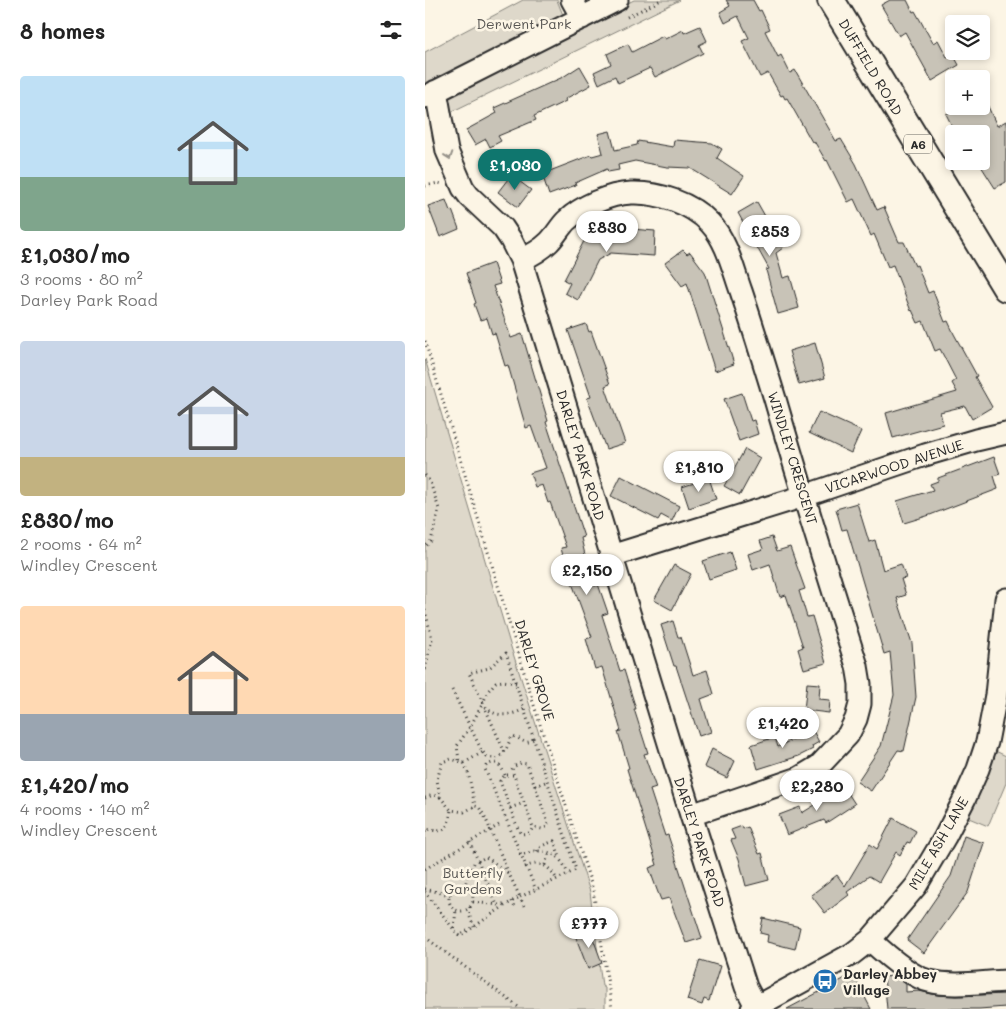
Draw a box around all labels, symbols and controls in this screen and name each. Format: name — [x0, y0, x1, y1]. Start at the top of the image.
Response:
park label: Derwent Park — [477, 14, 571, 33]
street label: DUFFIELD ROAD — [835, 15, 907, 119]
map controls — [945, 15, 990, 170]
button: layers — [945, 15, 990, 60]
icon: filters — [377, 16, 405, 44]
text: 8 homes — [20, 17, 105, 44]
button: + — [945, 70, 990, 115]
icon: home — [168, 108, 258, 198]
button: − — [945, 125, 990, 170]
road number: A6 — [904, 134, 932, 154]
pin: £1,030 — [474, 148, 556, 191]
one-way arrow — [444, 151, 454, 160]
text: £1,030 — [489, 154, 541, 175]
pin: £830 — [577, 210, 637, 253]
pin: £853 — [740, 214, 800, 257]
text: £830 — [587, 216, 627, 237]
text: £853 — [751, 220, 789, 241]
text: £1,030/mo — [20, 241, 130, 268]
text: 3 rooms · 80 m² — [20, 268, 143, 289]
text: Darley Park Road — [20, 289, 158, 310]
icon: home — [168, 373, 258, 463]
street label: DARLEY PARK ROAD — [552, 387, 610, 523]
street label: WINDLEY CRESCENT — [764, 389, 822, 527]
street label: VICARWOOD AVENUE — [822, 435, 966, 497]
pin: £1,810 — [658, 450, 740, 493]
text: £1,810 — [674, 456, 724, 477]
text: £830/mo — [20, 506, 114, 533]
text: 2 rooms · 64 m² — [20, 533, 142, 554]
text: Windley Crescent — [20, 554, 158, 575]
pin: £2,150 — [546, 554, 628, 596]
text: £2,150 — [562, 559, 612, 580]
street label: DARLEY GROVE — [511, 617, 559, 723]
icon: home — [168, 638, 258, 728]
pin: £1,420 — [742, 706, 824, 749]
text: £1,420 — [757, 712, 809, 733]
pin: £2,280 — [776, 770, 858, 812]
text: £1,420/mo — [20, 771, 129, 798]
street label: DARLEY PARK ROAD — [670, 775, 730, 909]
text: £2,280 — [791, 775, 843, 796]
street label: MILE ASH LANE — [904, 793, 972, 893]
text: 4 rooms · 140 m² — [20, 798, 150, 819]
text: Windley Crescent — [20, 819, 158, 840]
park label: Butterfly Gardens — [443, 863, 503, 898]
pin: £777 — [559, 906, 619, 949]
text: £777 — [571, 912, 607, 933]
place label: Darley Abbey Village — [843, 964, 938, 999]
bus stop icon: Darley Abbey Village — [812, 968, 838, 994]

